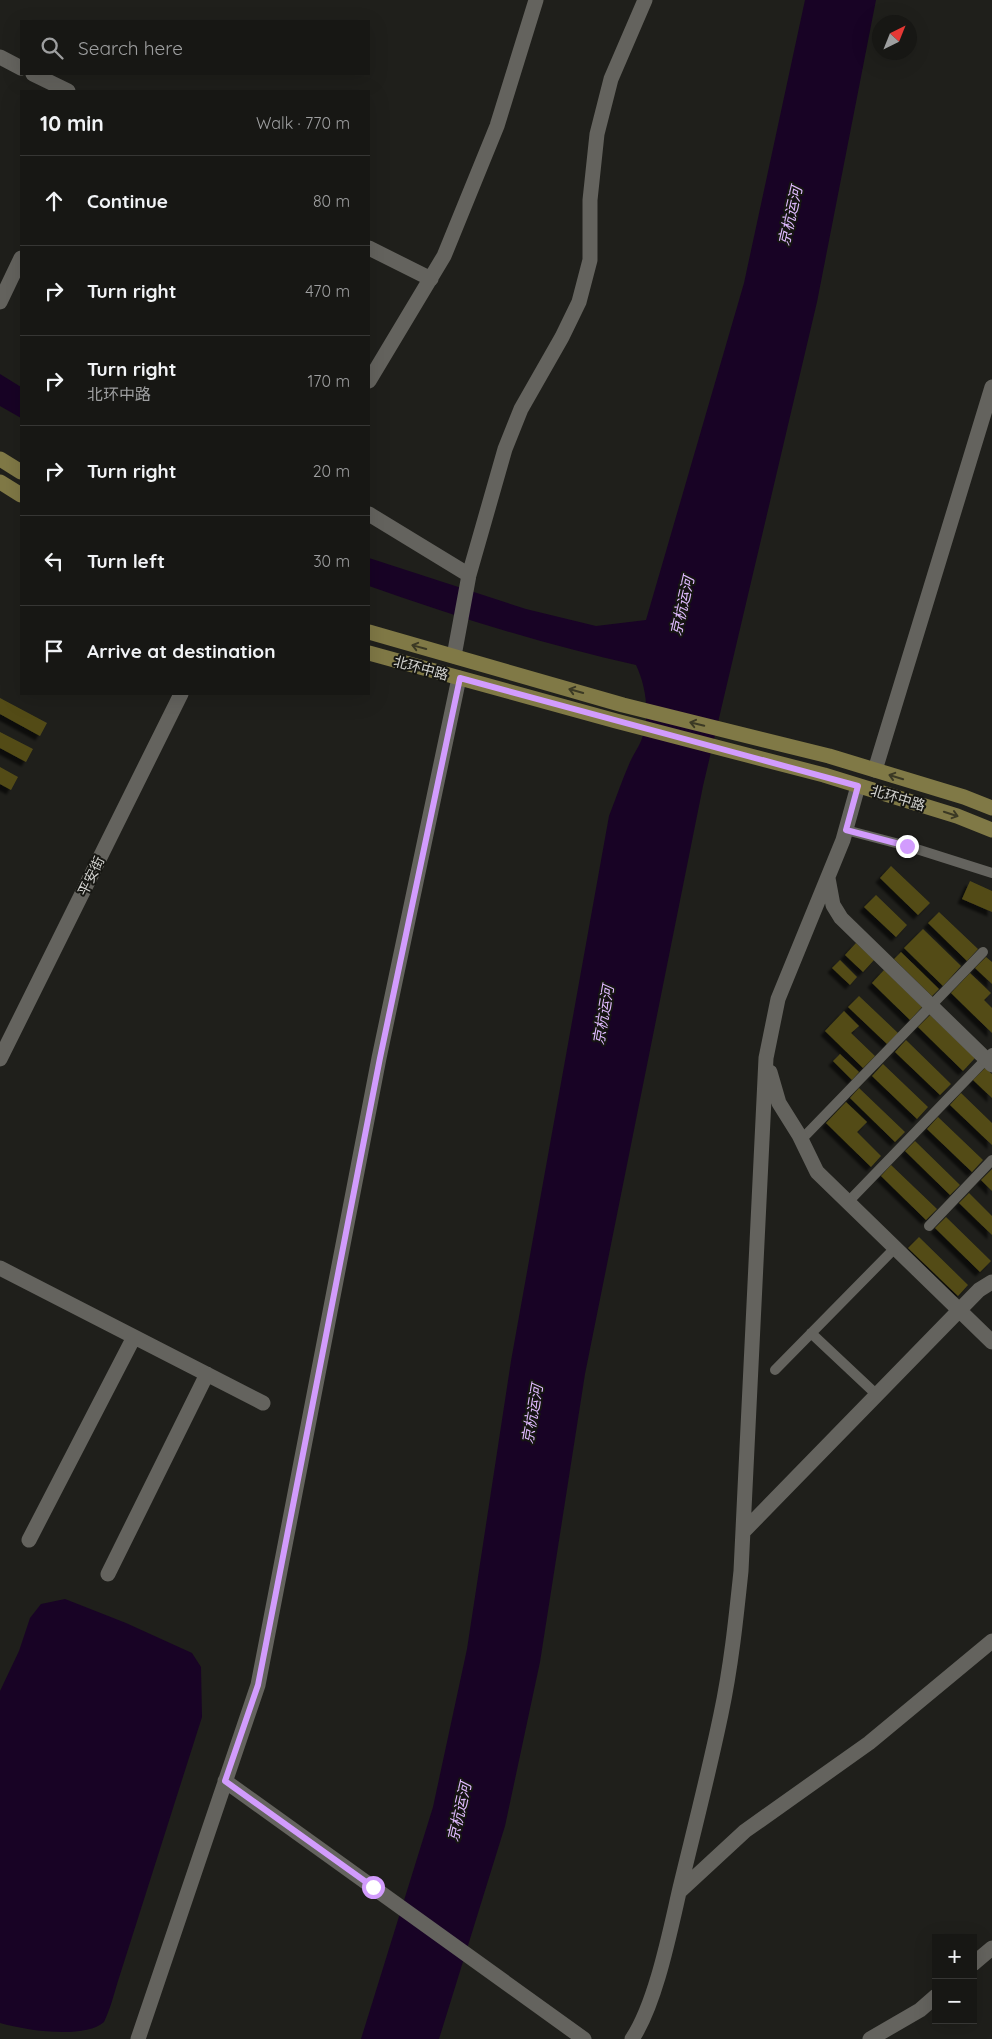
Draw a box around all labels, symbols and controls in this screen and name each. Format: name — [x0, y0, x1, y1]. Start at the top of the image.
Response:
north arrow — [872, 15, 917, 60]
search box — [20, 20, 370, 75]
icon: search — [38, 34, 66, 62]
text: Search here — [78, 36, 183, 60]
text: 10 min — [40, 110, 104, 136]
text: Walk · 770 m — [256, 113, 350, 133]
water label: 京杭运河 — [774, 182, 807, 247]
icon: ahead — [40, 187, 68, 215]
text: Continue — [87, 189, 168, 213]
text: 80 m — [313, 191, 350, 211]
icon: right — [40, 277, 68, 305]
text: Turn right — [87, 279, 176, 303]
text: 470 m — [305, 281, 350, 301]
text: Turn right — [87, 357, 176, 381]
icon: right — [40, 367, 68, 395]
text: 170 m — [307, 371, 350, 391]
text: 北环中路 — [87, 384, 151, 404]
icon: right — [40, 457, 68, 485]
text: Turn right — [87, 459, 176, 483]
text: 20 m — [313, 461, 350, 481]
icon: left — [40, 547, 68, 575]
text: Turn left — [87, 549, 165, 573]
text: 30 m — [313, 551, 350, 571]
water label: 京杭运河 — [666, 572, 699, 637]
icon: arrive — [40, 637, 68, 665]
text: Arrive at destination — [87, 639, 276, 663]
one-way arrow — [412, 642, 428, 651]
street label: 北环中路 — [392, 652, 450, 684]
one-way arrow — [568, 686, 584, 696]
one-way arrow — [690, 718, 706, 728]
one-way arrow — [888, 771, 904, 781]
street label: 北环中路 — [869, 781, 927, 815]
one-way arrow — [943, 810, 959, 820]
route end — [896, 835, 919, 858]
street label: 平安街 — [74, 853, 108, 899]
water label: 京杭运河 — [588, 981, 618, 1046]
water label: 京杭运河 — [517, 1380, 547, 1445]
water label: 京杭运河 — [443, 1778, 476, 1843]
route start — [362, 1876, 385, 1899]
map controls — [932, 1934, 977, 2024]
button: + — [932, 1934, 977, 1979]
button: − — [932, 1979, 977, 2024]

